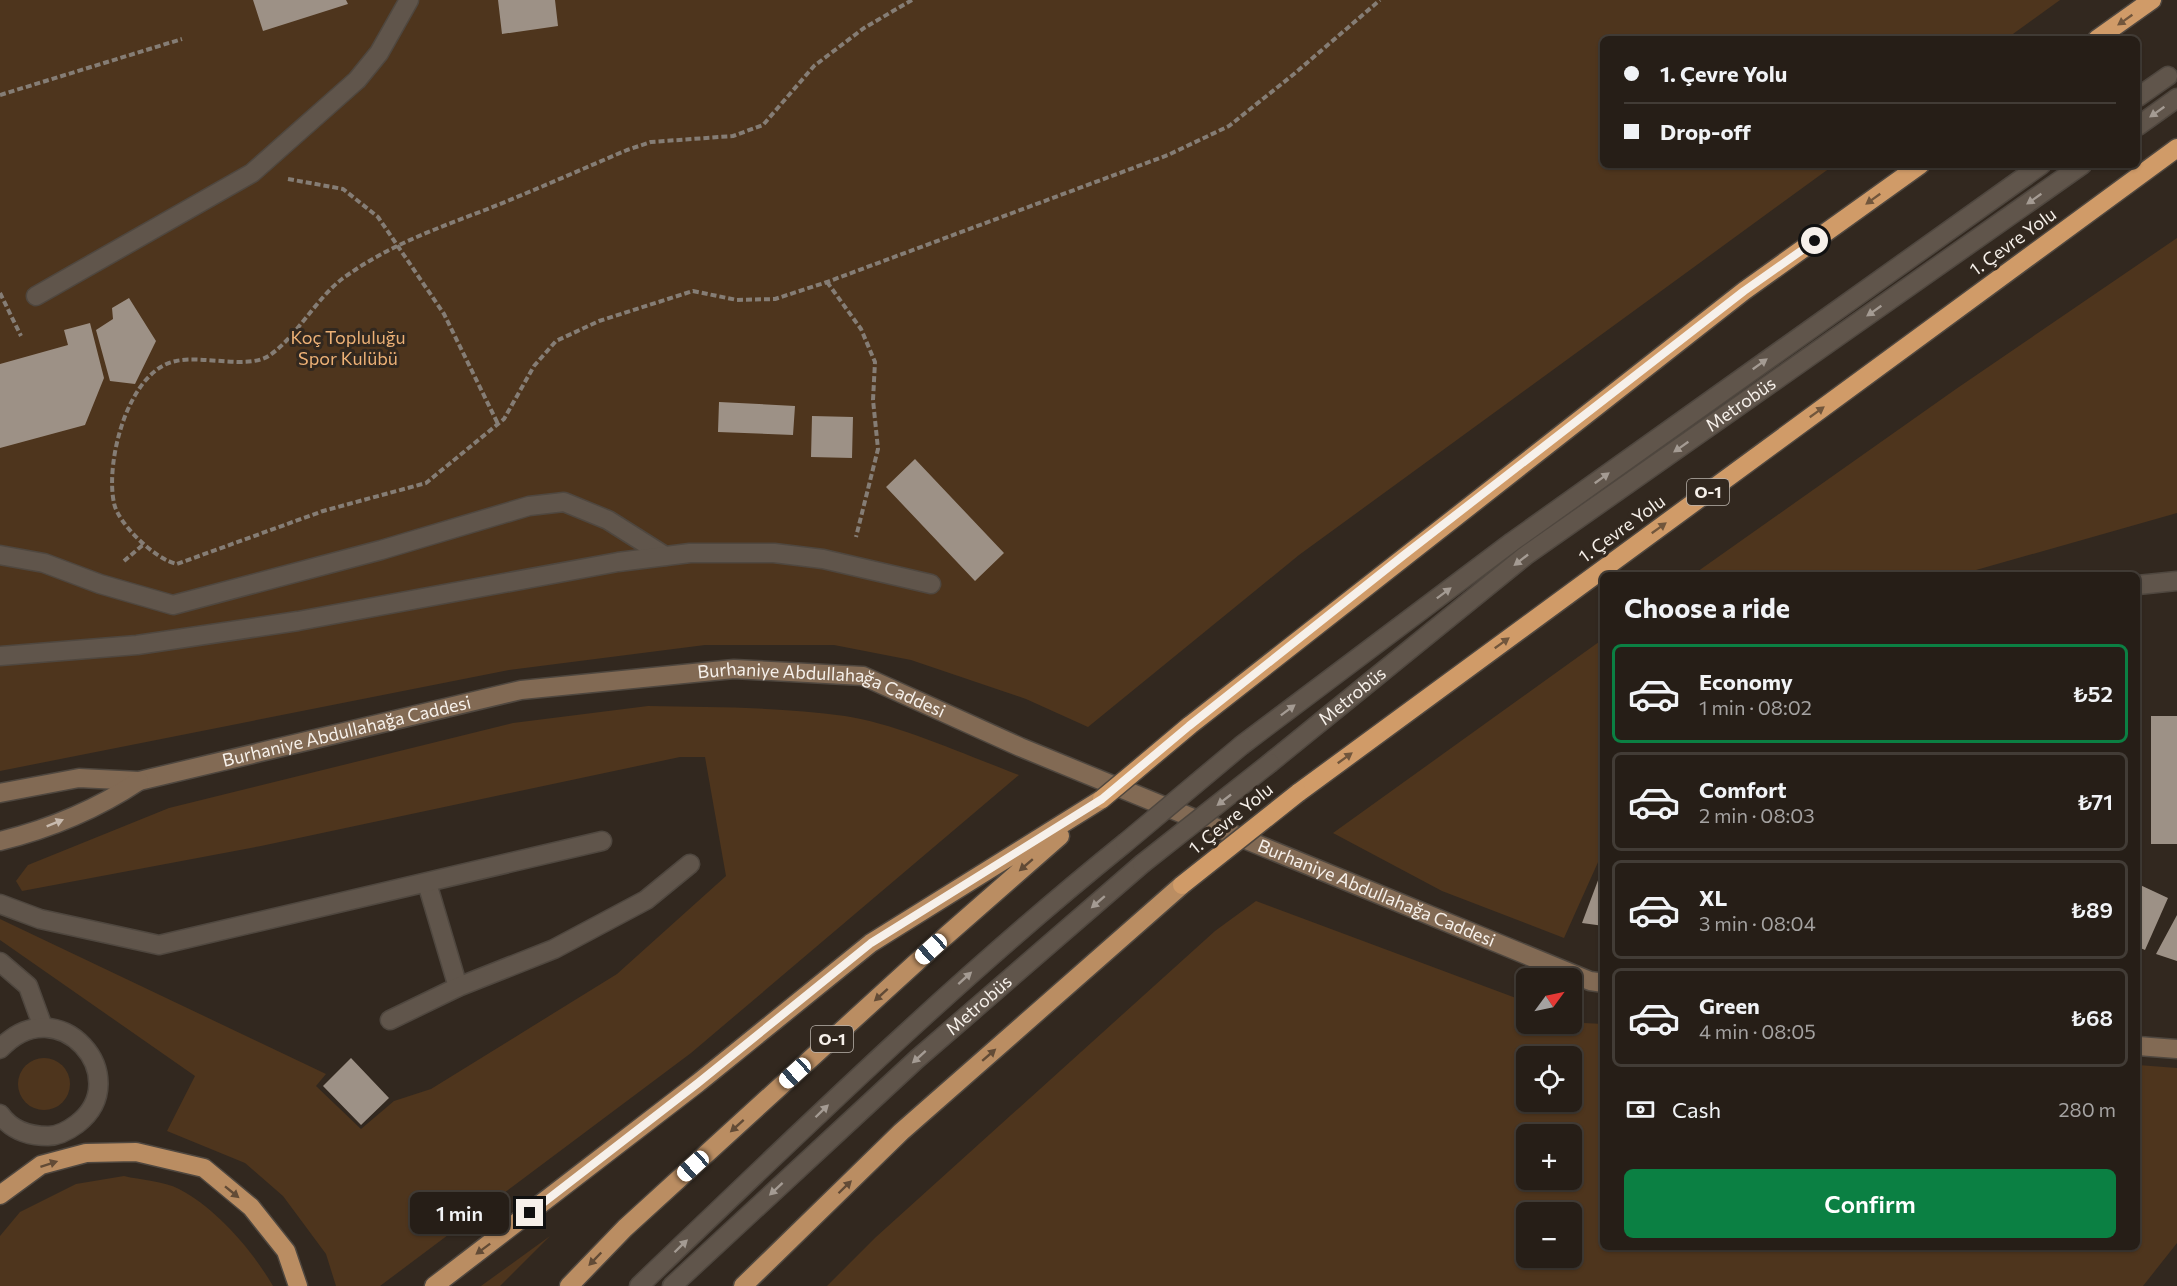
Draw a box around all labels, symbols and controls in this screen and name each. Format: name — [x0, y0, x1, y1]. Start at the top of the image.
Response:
one-way arrow — [2117, 13, 2132, 25]
text: 1. Çevre Yolu — [1660, 60, 1787, 87]
one-way arrow — [2150, 106, 2166, 118]
text: Drop-off — [1660, 118, 1751, 145]
one-way arrow — [1865, 193, 1881, 205]
one-way arrow — [2026, 193, 2042, 204]
street label: 1. Çevre Yolu — [1965, 202, 2060, 280]
route start — [1801, 227, 1828, 254]
one-way arrow — [1867, 304, 1882, 316]
park label: Koç Topluluğu Spor Kulübü — [290, 326, 406, 369]
one-way arrow — [1751, 358, 1767, 370]
street label: Metrobüs — [1701, 372, 1779, 436]
one-way arrow — [1809, 407, 1824, 419]
one-way arrow — [1673, 441, 1689, 453]
one-way arrow — [1593, 472, 1609, 484]
road number: O-1 — [1687, 479, 1729, 505]
street label: 1. Çevre Yolu — [1574, 489, 1669, 567]
one-way arrow — [1652, 522, 1667, 534]
one-way arrow — [1514, 553, 1529, 565]
one-way arrow — [1436, 587, 1452, 599]
text: Choose a ride — [1624, 591, 1790, 624]
one-way arrow — [1494, 637, 1510, 649]
street label: Burhaniye Abdullahağa Caddesi — [696, 657, 949, 722]
street label: Metrobüs — [1313, 661, 1390, 729]
icon: car — [1627, 667, 1681, 721]
text: Economy — [1699, 668, 1793, 695]
text: ₺52 — [2072, 680, 2113, 707]
street label: Burhaniye Abdullahağa Caddesi — [220, 690, 473, 771]
text: 1 min · 08:02 — [1699, 695, 1812, 719]
one-way arrow — [1281, 705, 1296, 717]
one-way arrow — [1336, 752, 1352, 764]
icon: car — [1627, 775, 1681, 829]
text: Comfort — [1699, 776, 1787, 803]
street label: 1. Çevre Yolu — [1184, 778, 1277, 859]
text: ₺71 — [2077, 788, 2113, 815]
one-way arrow — [1216, 793, 1232, 806]
text: 2 min · 08:03 — [1699, 803, 1815, 827]
one-way arrow — [47, 818, 65, 828]
street label: Burhaniye Abdullahağa Caddesi — [1255, 834, 1499, 951]
one-way arrow — [1019, 858, 1034, 872]
icon: car — [1627, 883, 1681, 937]
text: XL — [1699, 884, 1727, 911]
one-way arrow — [1091, 895, 1106, 908]
text: ₺89 — [2070, 896, 2113, 923]
text: 3 min · 08:04 — [1699, 911, 1816, 935]
car — [912, 930, 950, 968]
north arrow — [1516, 968, 1582, 1034]
map controls — [1516, 968, 1582, 1268]
street label: Metrobüs — [941, 970, 1016, 1039]
one-way arrow — [957, 972, 972, 985]
one-way arrow — [874, 988, 889, 1001]
icon: car — [1627, 991, 1681, 1045]
text: Green — [1699, 992, 1760, 1019]
text: ₺68 — [2070, 1004, 2113, 1031]
text: 4 min · 08:05 — [1699, 1019, 1816, 1043]
road number: O-1 — [811, 1026, 853, 1052]
button: locate — [1516, 1046, 1582, 1112]
one-way arrow — [981, 1049, 996, 1062]
one-way arrow — [912, 1050, 927, 1063]
car — [776, 1054, 814, 1092]
icon: cash — [1624, 1093, 1657, 1126]
text: Cash — [1672, 1096, 1721, 1123]
text: 280 m — [2058, 1097, 2116, 1121]
one-way arrow — [815, 1104, 830, 1118]
one-way arrow — [729, 1119, 744, 1133]
button: + — [1516, 1124, 1582, 1190]
car — [674, 1147, 712, 1185]
one-way arrow — [40, 1158, 58, 1168]
button: Confirm — [1624, 1169, 2116, 1238]
one-way arrow — [838, 1180, 852, 1194]
one-way arrow — [769, 1182, 784, 1195]
one-way arrow — [224, 1185, 240, 1198]
callout: 1 min — [410, 1192, 509, 1234]
route end — [516, 1199, 543, 1226]
text: 1 min — [436, 1201, 483, 1225]
button: − — [1516, 1202, 1582, 1268]
one-way arrow — [674, 1239, 688, 1253]
one-way arrow — [475, 1242, 491, 1255]
one-way arrow — [588, 1252, 602, 1266]

